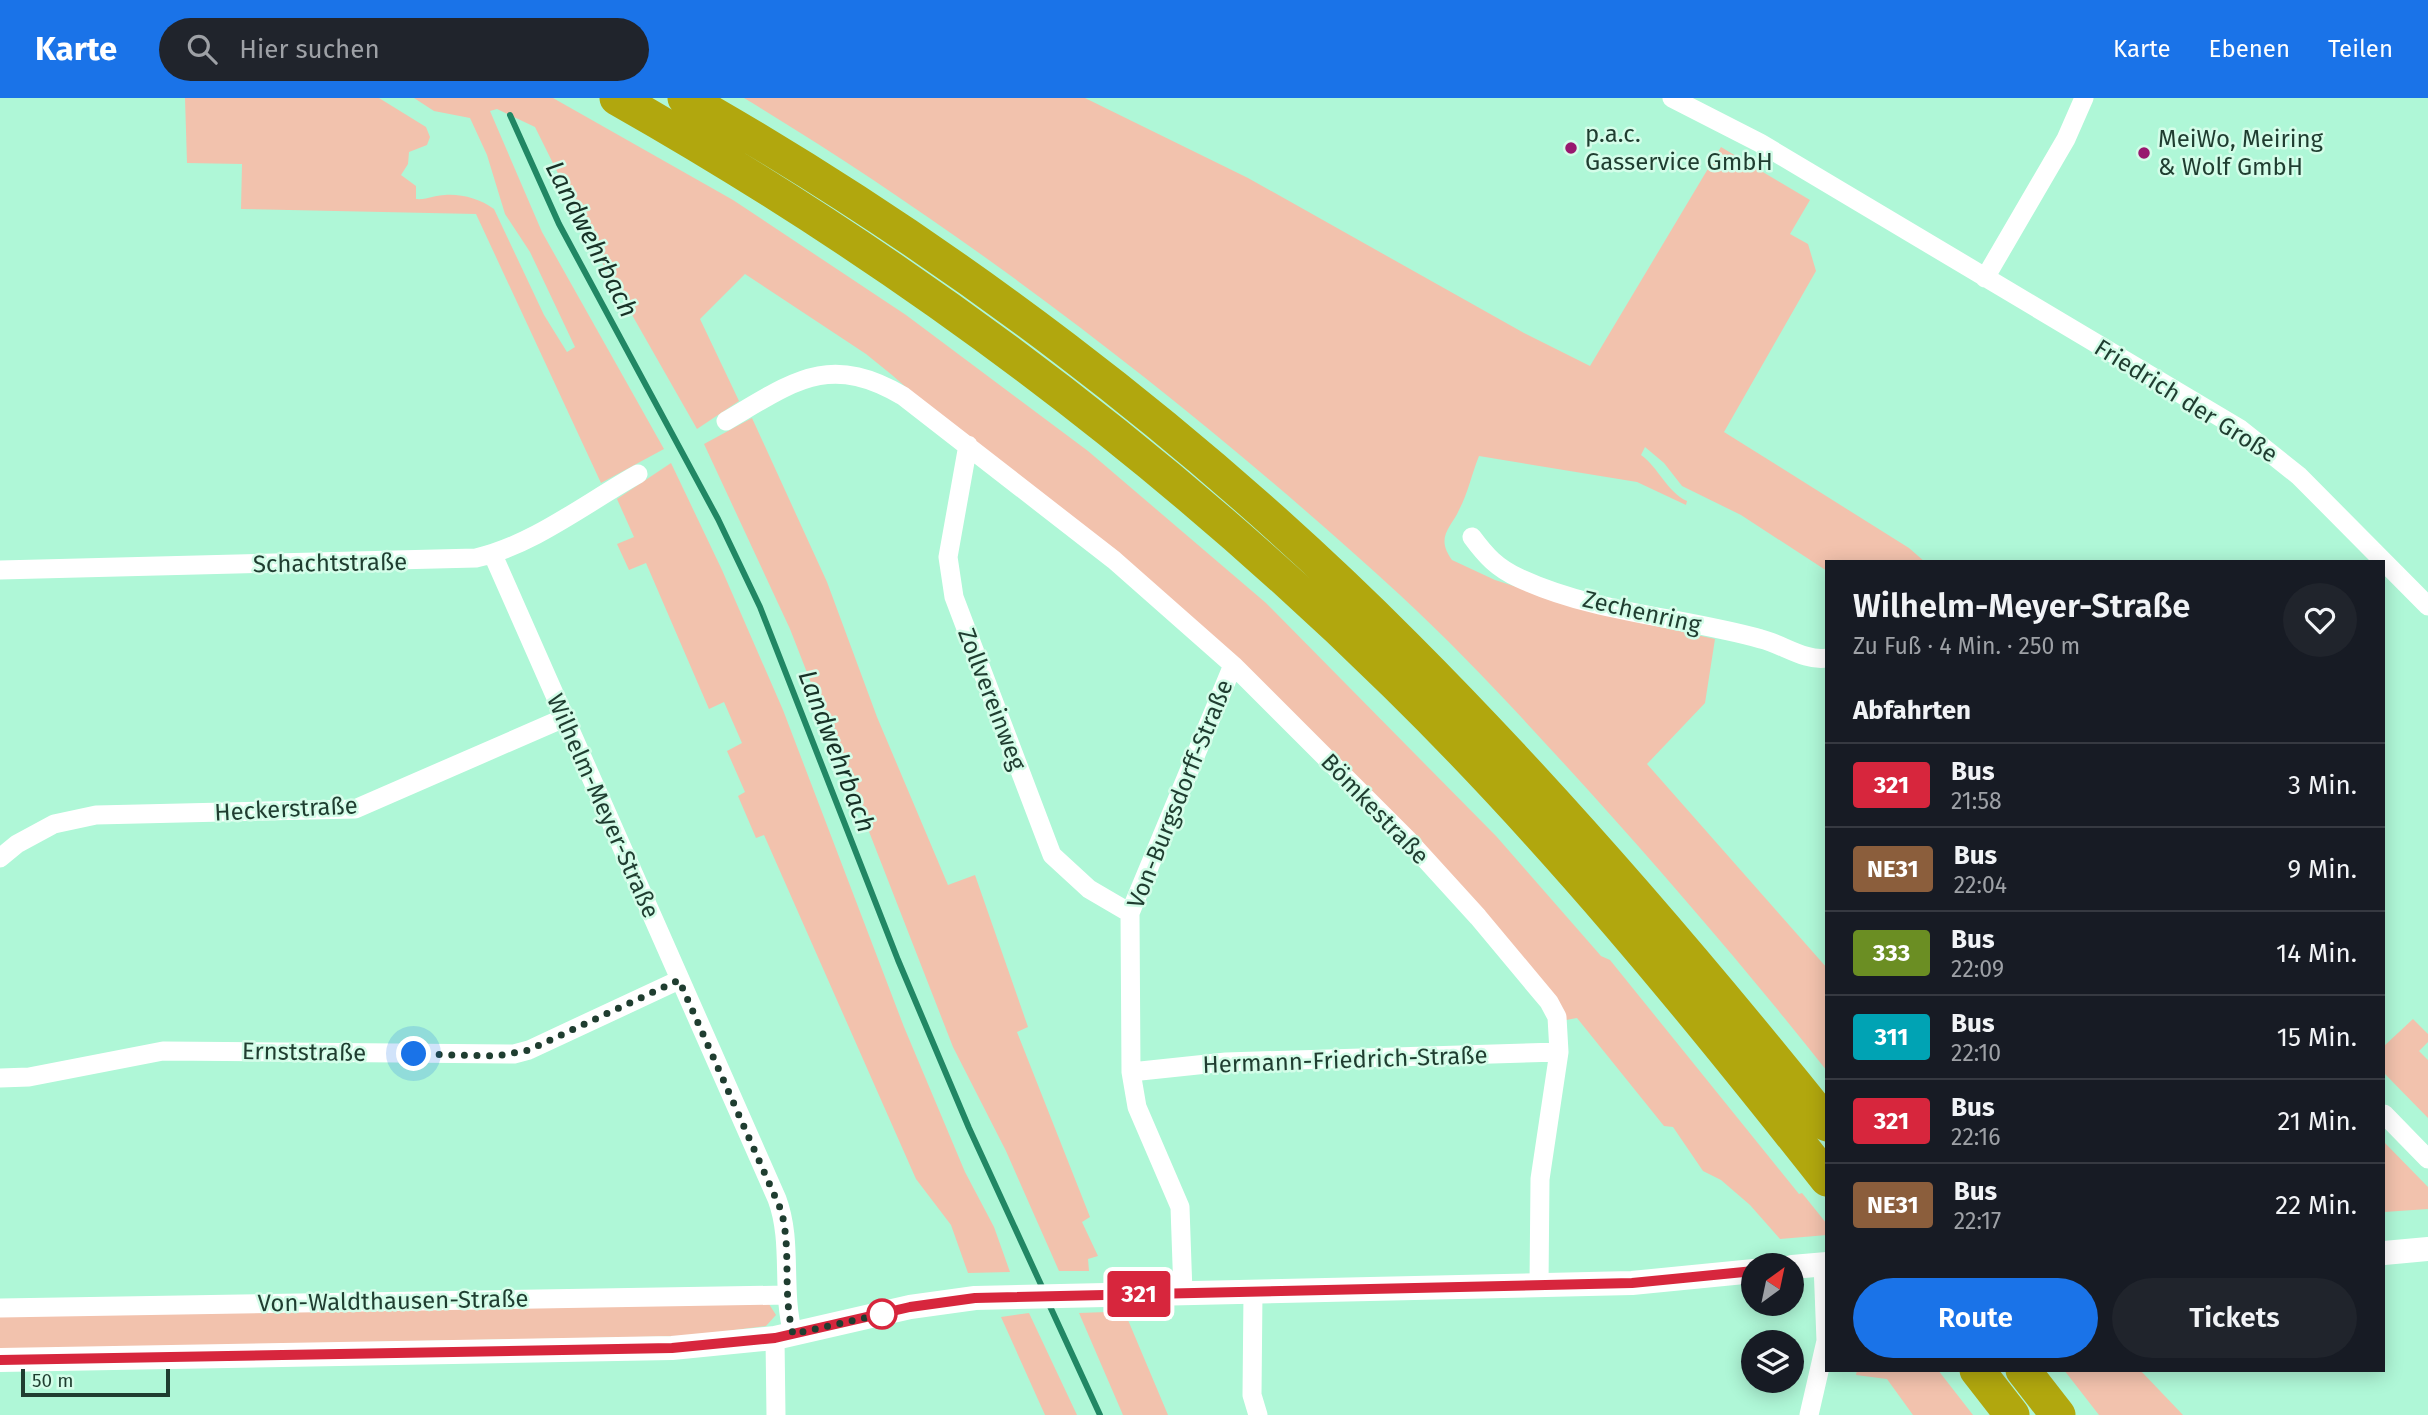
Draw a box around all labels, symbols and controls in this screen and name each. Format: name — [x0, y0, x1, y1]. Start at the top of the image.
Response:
search box — [159, 18, 649, 81]
text: Karte — [35, 29, 117, 69]
icon: search — [183, 30, 221, 68]
text: Hier suchen — [239, 34, 380, 65]
text: Karte — [2113, 35, 2171, 63]
text: Ebenen — [2209, 35, 2290, 63]
text: Teilen — [2328, 35, 2393, 63]
place label: p.a.c. Gasservice GmbH — [1585, 120, 1773, 176]
place label: MeiWo, Meiring & Wolf GmbH — [2158, 125, 2324, 181]
marker: p.a.c. Gasservice GmbH — [1563, 140, 1579, 156]
marker: MeiWo, Meiring & Wolf GmbH — [2136, 145, 2152, 161]
water label: Landwehrbach — [539, 156, 644, 323]
street label: Friedrich der Große — [2089, 333, 2283, 469]
street label: Schachtstraße — [252, 548, 408, 578]
button: heart — [2283, 583, 2357, 657]
street label: Zechenring — [1580, 585, 1704, 639]
text: Wilhelm-Meyer-Straße — [1853, 586, 2191, 626]
street label: Zollvereinweg — [952, 624, 1032, 774]
text: Zu Fuß · 4 Min. · 250 m — [1853, 632, 2080, 660]
water label: Landwehrbach — [791, 666, 882, 837]
street label: Von-Burgsdorff-Straße — [1121, 676, 1239, 912]
street label: Wilhelm-Meyer-Straße — [541, 690, 665, 922]
text: Abfahrten — [1853, 695, 1971, 726]
street label: Bömkestraße — [1315, 748, 1435, 870]
text: Bus — [1951, 756, 1994, 787]
text: 3 Min. — [2288, 770, 2357, 801]
text: 321 — [1874, 771, 1909, 799]
text: 21:58 — [1951, 787, 2002, 815]
street label: Heckerstraße — [214, 791, 358, 827]
text: Bus — [1954, 840, 1997, 871]
text: 9 Min. — [2287, 854, 2357, 885]
text: NE31 — [1867, 855, 1919, 883]
text: 22:04 — [1954, 871, 2007, 899]
text: Bus — [1951, 924, 1994, 955]
text: 14 Min. — [2276, 938, 2357, 969]
text: 333 — [1873, 939, 1910, 967]
text: 22:09 — [1951, 955, 2004, 983]
text: Bus — [1951, 1008, 1994, 1039]
text: 15 Min. — [2277, 1022, 2357, 1053]
text: 311 — [1875, 1023, 1908, 1051]
your location — [396, 1036, 431, 1071]
street label: Ernststraße — [242, 1037, 366, 1067]
text: 22:10 — [1951, 1039, 2001, 1067]
street label: Hermann-Friedrich-Straße — [1202, 1041, 1488, 1079]
text: Bus — [1951, 1092, 1994, 1123]
text: 21 Min. — [2278, 1106, 2357, 1137]
text: 321 — [1874, 1107, 1909, 1135]
text: 22:16 — [1951, 1123, 2001, 1151]
text: Bus — [1954, 1176, 1997, 1207]
text: 22 Min. — [2275, 1190, 2357, 1221]
text: NE31 — [1867, 1191, 1919, 1219]
text: 22:17 — [1954, 1207, 2001, 1235]
north arrow — [1741, 1253, 1804, 1316]
map controls — [1741, 1253, 1804, 1393]
line badge: 321 — [1099, 1271, 1179, 1317]
button: Route — [1853, 1278, 2098, 1358]
button: Tickets — [2112, 1278, 2357, 1358]
text: 321 — [1121, 1280, 1157, 1308]
street label: Von-Waldthausen-Straße — [257, 1285, 529, 1317]
unlabelled marker — [867, 1299, 897, 1329]
button: layers — [1741, 1330, 1804, 1393]
scale bar — [21, 1366, 170, 1398]
text: 50 m — [32, 1369, 73, 1392]

